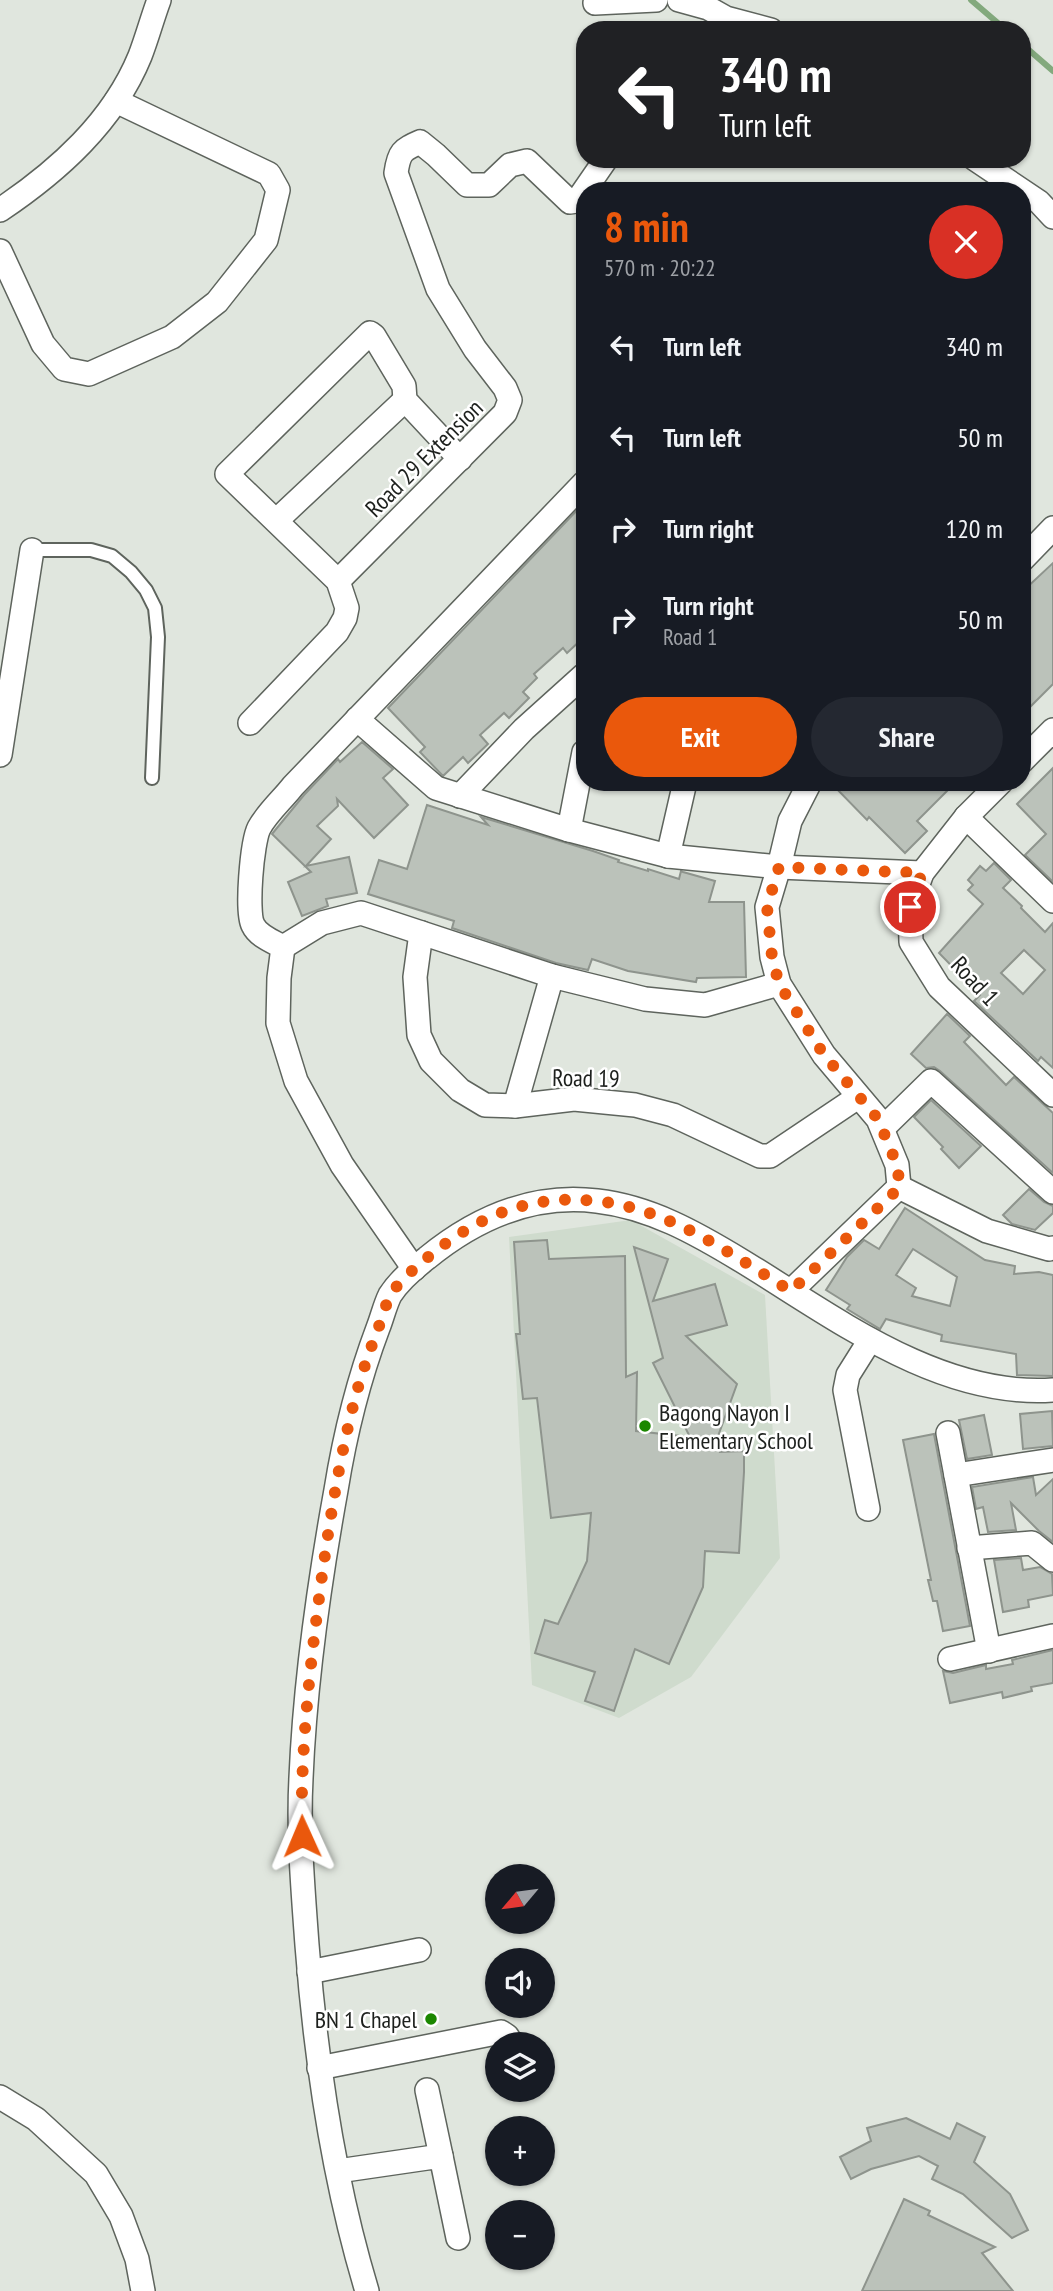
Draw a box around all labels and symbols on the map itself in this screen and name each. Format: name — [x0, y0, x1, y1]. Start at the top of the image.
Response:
street label: Road 29 Extension — [359, 393, 489, 523]
pin — [880, 877, 940, 937]
street label: Road 1 — [944, 950, 1006, 1012]
street label: Road 19 — [552, 1062, 620, 1094]
place label: Bagong Nayon I Elementary School — [659, 1397, 813, 1456]
marker: Bagong Nayon I Elementary School — [637, 1418, 653, 1434]
position arrow — [265, 1799, 339, 1873]
north arrow — [485, 1864, 555, 1934]
place label: BN 1 Chapel — [315, 2004, 417, 2035]
marker: BN 1 Chapel — [423, 2011, 439, 2027]

